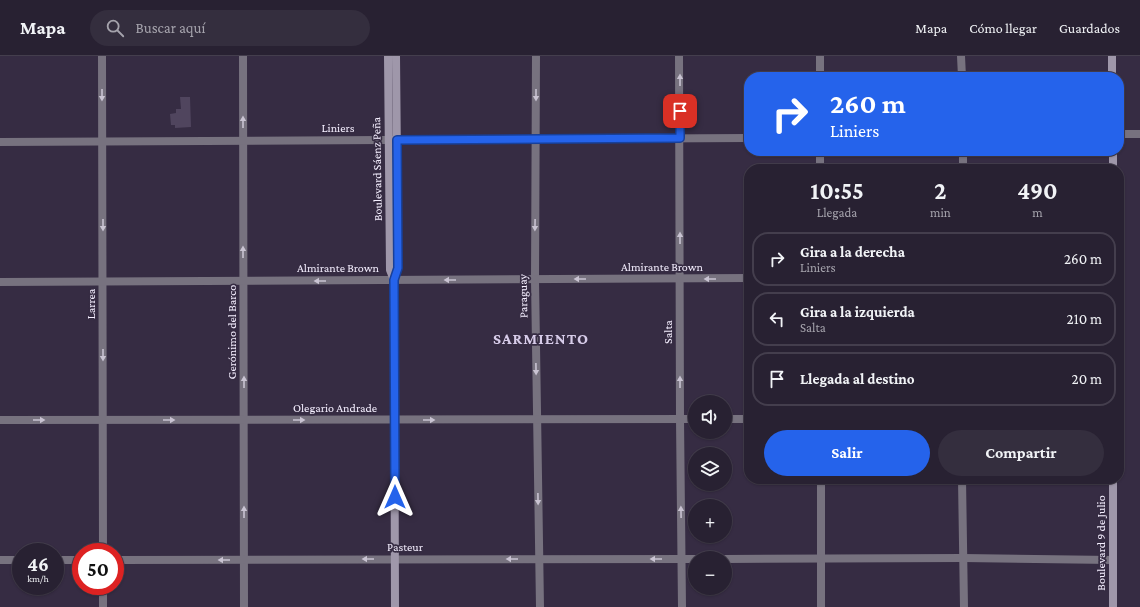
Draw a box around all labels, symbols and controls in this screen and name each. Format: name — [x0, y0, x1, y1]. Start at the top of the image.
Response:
search box — [90, 10, 370, 46]
text: Mapa — [20, 17, 66, 38]
icon: search — [104, 17, 126, 39]
text: Buscar aquí — [136, 20, 205, 36]
text: Mapa — [915, 20, 947, 36]
text: Cómo llegar — [969, 20, 1037, 36]
text: Guardados — [1059, 20, 1120, 36]
one-way arrow — [676, 74, 683, 86]
icon: right — [764, 88, 816, 140]
text: 260 m — [830, 88, 906, 119]
one-way arrow — [99, 89, 105, 102]
one-way arrow — [533, 89, 539, 102]
pin — [663, 94, 697, 128]
icon: arrive — [669, 100, 691, 122]
one-way arrow — [240, 115, 246, 128]
street label: Boulevard Sáenz Peña — [369, 116, 385, 221]
street label: Liniers — [322, 121, 355, 135]
text: Liniers — [830, 121, 879, 141]
text: 10:55 — [810, 177, 864, 204]
text: 2 — [934, 177, 947, 204]
text: 490 — [1017, 177, 1058, 204]
text: Llegada — [817, 205, 857, 220]
text: min — [930, 205, 951, 220]
text: m — [1032, 205, 1043, 220]
one-way arrow — [100, 219, 106, 232]
one-way arrow — [532, 219, 538, 232]
one-way arrow — [677, 231, 683, 244]
text: Gira a la derecha — [800, 244, 905, 260]
one-way arrow — [240, 245, 246, 258]
icon: right — [766, 248, 788, 270]
text: 260 m — [1064, 251, 1102, 267]
street label: Almirante Brown — [621, 260, 704, 274]
text: Liniers — [800, 260, 836, 275]
street label: Almirante Brown — [297, 261, 380, 275]
street label: Paraguay — [516, 273, 530, 318]
one-way arrow — [573, 276, 586, 282]
one-way arrow — [703, 276, 716, 282]
one-way arrow — [443, 277, 456, 283]
one-way arrow — [313, 278, 326, 284]
street label: Gerónimo del Barco — [225, 285, 239, 379]
street label: Larrea — [84, 288, 98, 319]
text: Gira a la izquierda — [800, 304, 915, 320]
icon: left — [766, 308, 788, 330]
text: 210 m — [1067, 311, 1102, 327]
street label: Salta — [661, 320, 675, 344]
text: Salta — [800, 320, 826, 335]
district label: SARMIENTO — [493, 330, 589, 347]
one-way arrow — [100, 349, 106, 362]
one-way arrow — [533, 363, 539, 376]
icon: arrive — [766, 368, 788, 390]
text: Llegada al destino — [800, 371, 915, 387]
text: 20 m — [1072, 371, 1102, 387]
one-way arrow — [241, 375, 247, 388]
one-way arrow — [677, 375, 683, 388]
map controls — [688, 395, 732, 595]
button: sound — [688, 395, 732, 439]
street label: Olegario Andrade — [293, 401, 377, 415]
one-way arrow — [33, 417, 46, 423]
one-way arrow — [163, 417, 176, 423]
one-way arrow — [293, 417, 306, 423]
one-way arrow — [423, 417, 436, 423]
button: Salir — [764, 430, 930, 476]
button: Compartir — [938, 430, 1104, 476]
button: layers — [688, 447, 732, 491]
position arrow — [374, 476, 416, 518]
one-way arrow — [535, 493, 542, 505]
street label: Boulevard 9 de Julio — [1094, 495, 1108, 591]
button: + — [688, 499, 732, 543]
one-way arrow — [241, 505, 247, 518]
one-way arrow — [678, 505, 684, 518]
street label: Pasteur — [387, 540, 424, 554]
speed limit sign: 50 — [72, 543, 124, 595]
button: − — [688, 551, 732, 595]
text: 46 — [27, 553, 49, 575]
one-way arrow — [361, 556, 374, 562]
one-way arrow — [505, 556, 518, 562]
one-way arrow — [649, 556, 662, 562]
one-way arrow — [217, 557, 230, 563]
text: km/h — [27, 573, 49, 584]

